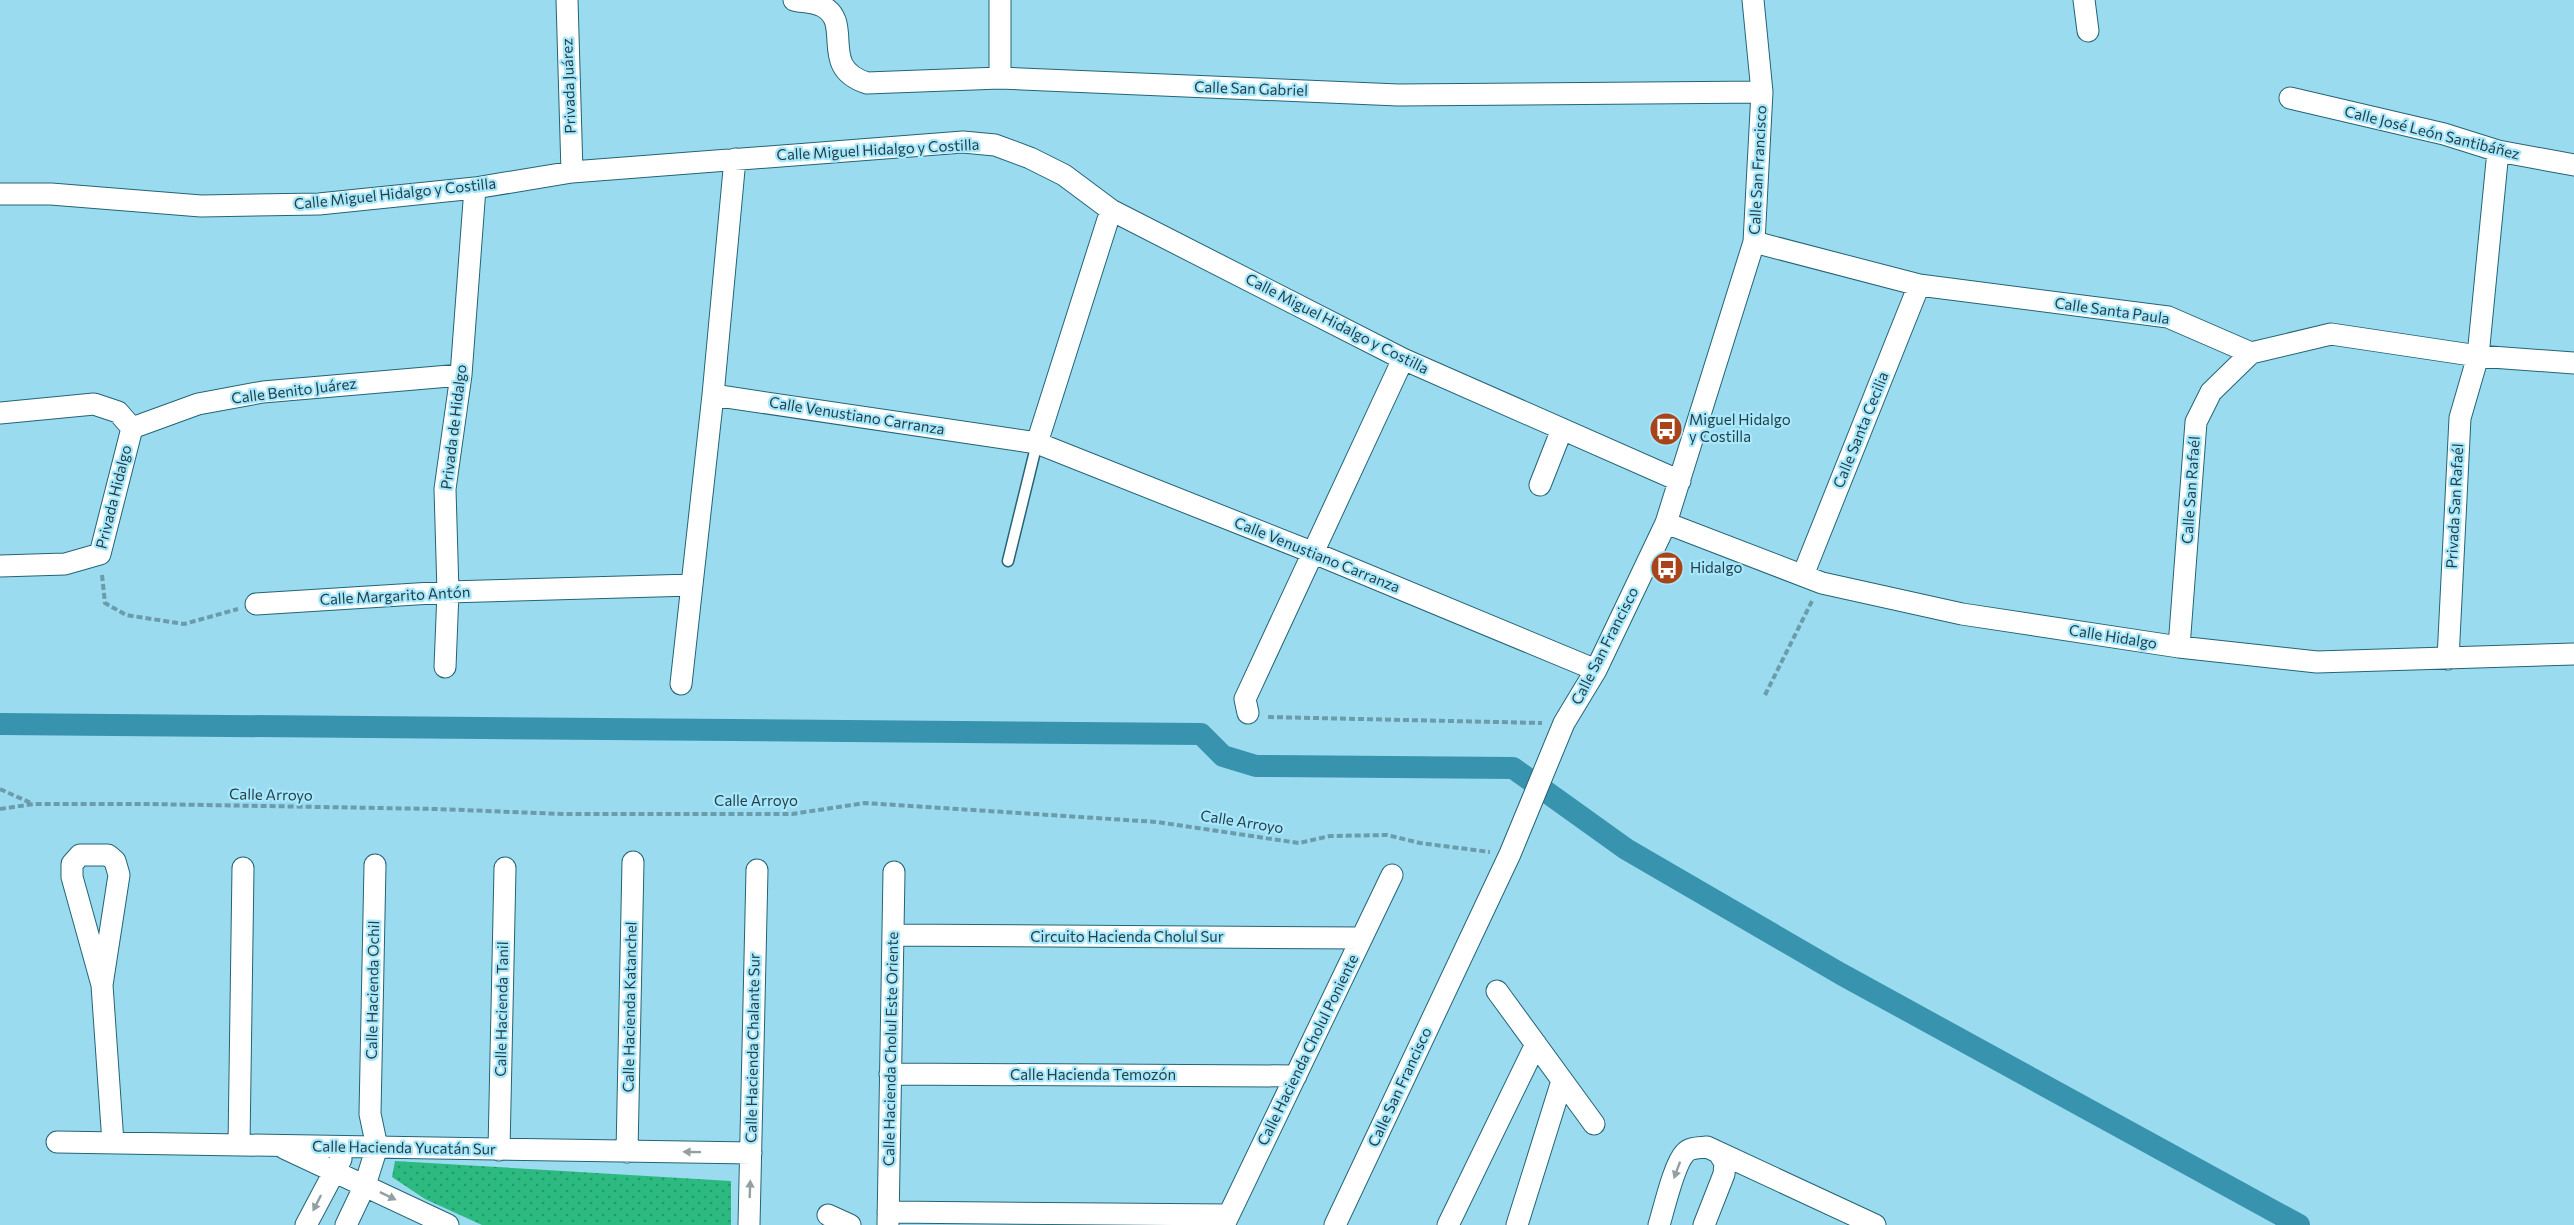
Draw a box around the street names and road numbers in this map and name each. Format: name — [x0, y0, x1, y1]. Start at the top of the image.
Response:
street label: Privada Juárez — [557, 38, 579, 134]
street label: Calle San Gabriel — [1194, 77, 1308, 99]
street label: Calle José León Santibáñez — [2343, 102, 2522, 163]
street label: Calle San Francisco — [1745, 105, 1769, 235]
street label: Calle Miguel Hidalgo y Costilla — [776, 135, 980, 163]
street label: Calle Miguel Hidalgo y Costilla — [293, 173, 497, 213]
street label: Calle Miguel Hidalgo y Costilla — [1243, 269, 1432, 377]
street label: Calle Santa Paula — [2053, 293, 2171, 327]
street label: Privada de Hidalgo — [436, 363, 470, 490]
street label: Calle Santa Cecilia — [1829, 369, 1892, 490]
street label: Calle Benito Juárez — [230, 373, 358, 407]
street label: Calle Venustiano Carranza — [768, 392, 946, 438]
street label: Calle San Rafaél — [2177, 436, 2203, 544]
street label: Privada Hidalgo — [91, 443, 135, 551]
street label: Privada San Rafaél — [2442, 443, 2466, 569]
street label: Calle Venustiano Carranza — [1232, 512, 1403, 596]
street label: Calle Margarito Antón — [319, 582, 471, 608]
street label: Calle San Francisco — [1567, 584, 1642, 707]
street label: Calle Hidalgo — [2068, 620, 2158, 652]
street label: Calle Arroyo — [229, 784, 313, 804]
street label: Calle Arroyo — [714, 791, 798, 809]
street label: Calle Arroyo — [1199, 806, 1285, 836]
street label: Calle Hacienda Ochil — [362, 920, 382, 1059]
street label: Calle Hacienda Katanchel — [619, 921, 639, 1093]
street label: Circuito Hacienda Cholul Sur — [1030, 927, 1224, 945]
street label: Calle Hacienda Cholul Este Oriente — [879, 932, 901, 1166]
street label: Calle Hacienda Tanil — [491, 941, 511, 1077]
street label: Calle Hacienda Cholul Poniente — [1253, 951, 1361, 1148]
street label: Calle Hacienda Chalante Sur — [741, 953, 763, 1143]
street label: Calle San Francisco — [1364, 1024, 1435, 1149]
street label: Calle Hacienda Temozón — [1010, 1065, 1176, 1083]
street label: Calle Hacienda Yucatán Sur — [312, 1136, 496, 1158]

